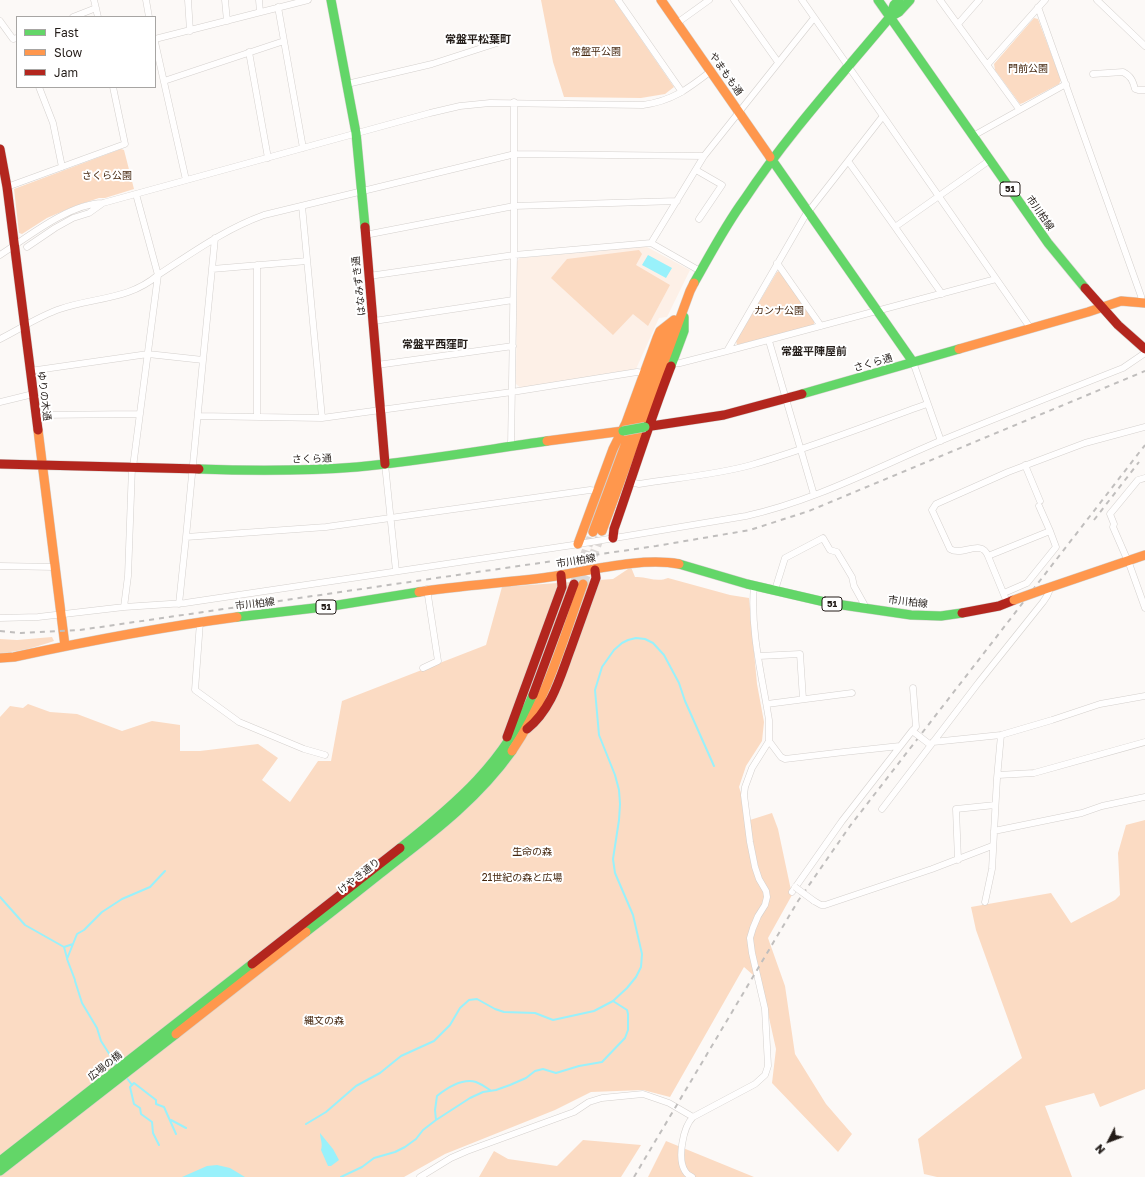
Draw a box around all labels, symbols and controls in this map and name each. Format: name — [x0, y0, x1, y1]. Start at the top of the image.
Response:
legend — [16, 16, 156, 88]
text: Fast — [54, 25, 79, 40]
district label: 常盤平松葉町 — [445, 33, 511, 47]
text: Slow — [54, 45, 82, 60]
park label: 常盤平公園 — [571, 46, 621, 58]
street label: やまもも通 — [707, 50, 745, 98]
park label: 門前公園 — [1008, 63, 1048, 75]
text: Jam — [54, 65, 78, 80]
park label: さくら公園 — [82, 170, 132, 182]
road number: 51 — [1000, 182, 1020, 196]
street label: 市川柏線 — [1024, 193, 1056, 233]
street label: はなみずき通 — [350, 256, 368, 316]
park label: カンナ公園 — [754, 305, 804, 317]
district label: 常盤平西窪町 — [402, 338, 468, 352]
district label: 常盤平陣屋前 — [781, 345, 847, 359]
street label: さくら通 — [852, 352, 894, 374]
street label: ゆりの木通 — [35, 370, 53, 422]
street label: さくら通 — [292, 452, 332, 466]
street label: 市川柏線 — [555, 552, 597, 570]
street label: 市川柏線 — [887, 594, 929, 610]
street label: 市川柏線 — [234, 596, 276, 612]
road number: 51 — [822, 597, 842, 611]
road number: 51 — [316, 600, 336, 614]
park label: 生命の森 — [512, 846, 552, 858]
street label: けやき通り — [336, 856, 382, 896]
park label: 21世紀の森と広場 — [482, 872, 562, 884]
park label: 縄文の森 — [304, 1015, 344, 1027]
street label: 広場の橋 — [86, 1049, 124, 1083]
north arrow — [1089, 1121, 1129, 1161]
text: N — [1092, 1142, 1107, 1157]

